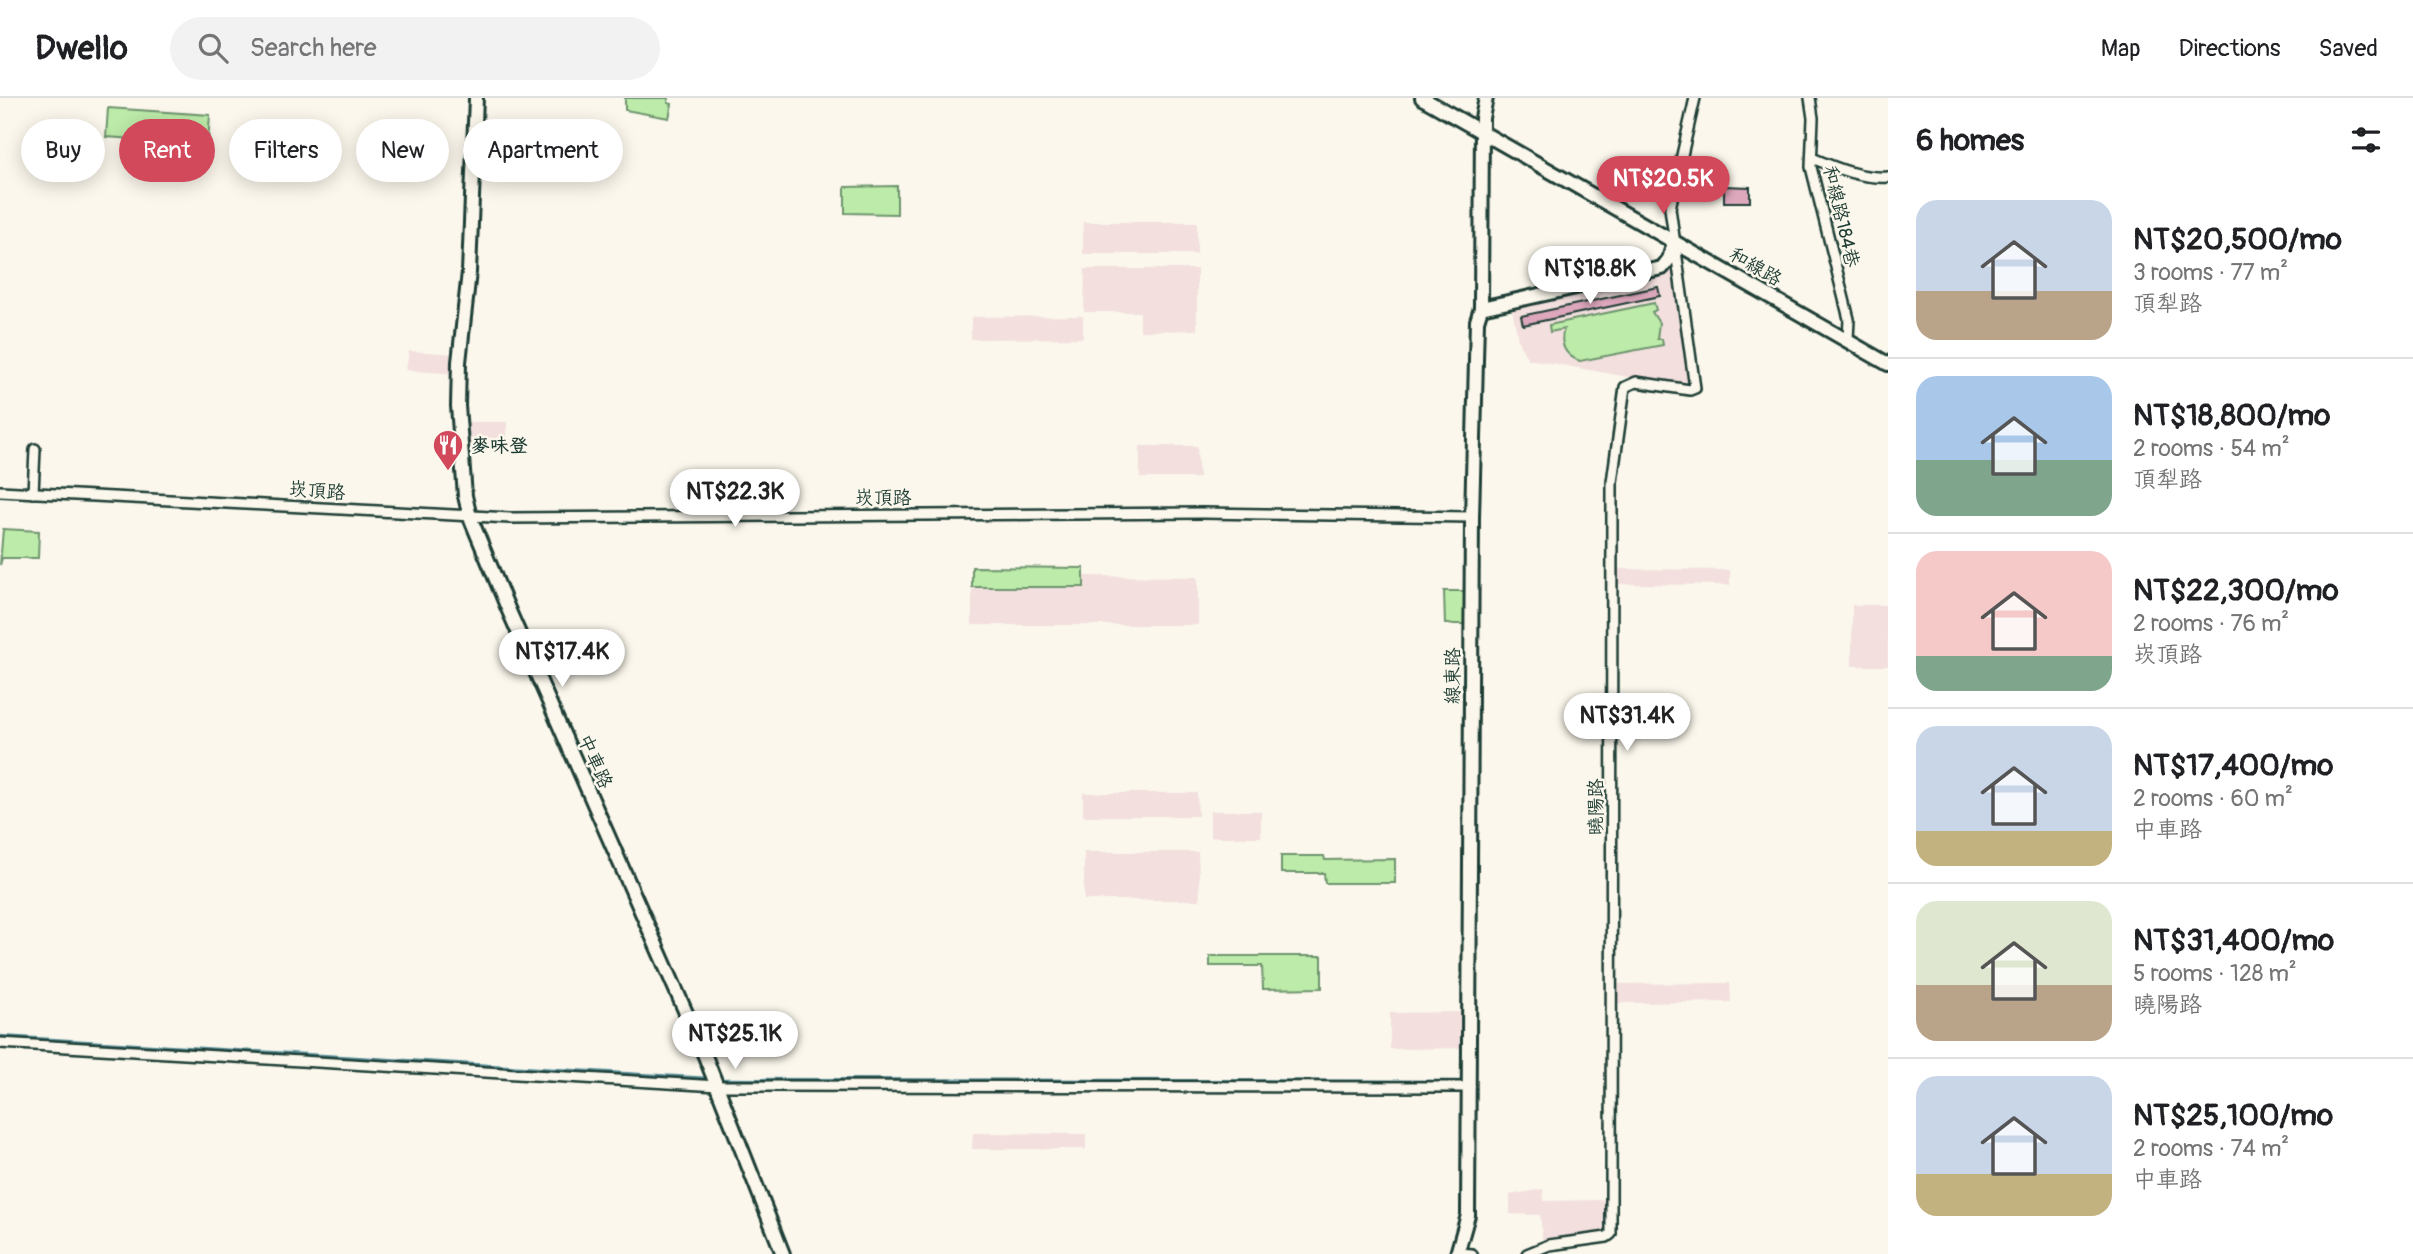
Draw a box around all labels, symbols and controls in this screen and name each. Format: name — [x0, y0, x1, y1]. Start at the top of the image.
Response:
search box — [170, 17, 660, 80]
text: Dwello — [35, 28, 128, 69]
icon: search — [194, 29, 232, 67]
text: Search here — [250, 32, 377, 64]
text: Map — [2101, 34, 2141, 63]
text: Directions — [2179, 34, 2280, 63]
text: Saved — [2318, 34, 2378, 63]
chip: Buy — [21, 119, 105, 182]
chip: Rent — [119, 119, 215, 182]
chip: Filters — [229, 119, 342, 182]
chip: New — [356, 119, 449, 182]
chip: Apartment — [463, 119, 623, 182]
icon: filters — [2347, 121, 2385, 159]
text: 6 homes — [1916, 122, 2024, 159]
pin: NT$20.5K — [1591, 156, 1735, 216]
street label: 和線路184巷 — [1818, 163, 1864, 270]
text: NT$20.5K — [1613, 164, 1713, 193]
text: NT$20,500/mo — [2133, 221, 2342, 258]
icon: home — [1972, 228, 2056, 312]
street label: 和線路 — [1725, 242, 1786, 292]
pin: NT$18.8K — [1518, 246, 1662, 306]
text: NT$18.8K — [1544, 254, 1636, 283]
text: 3 rooms · 77 m² — [2133, 258, 2288, 287]
text: 頂犁路 — [2133, 289, 2202, 318]
text: NT$18,800/mo — [2133, 397, 2330, 434]
icon: home — [1972, 404, 2056, 488]
restaurant icon: 麥味登 — [431, 428, 465, 472]
place label: 麥味登 — [471, 434, 528, 458]
text: 2 rooms · 54 m² — [2133, 434, 2290, 463]
text: 頂犁路 — [2133, 465, 2202, 494]
pin: NT$22.3K — [663, 470, 807, 529]
street label: 崁頂路 — [288, 477, 346, 505]
text: NT$22.3K — [686, 477, 784, 506]
street label: 崁頂路 — [854, 486, 912, 510]
text: NT$22,300/mo — [2133, 572, 2339, 609]
icon: home — [1972, 579, 2056, 663]
text: 2 rooms · 76 m² — [2133, 609, 2289, 638]
pin: NT$17.4K — [490, 630, 634, 689]
text: NT$17.4K — [515, 637, 609, 666]
text: 崁頂路 — [2133, 640, 2202, 669]
street label: 線東路 — [1441, 647, 1465, 705]
pin: NT$31.4K — [1555, 694, 1699, 753]
text: NT$31.4K — [1580, 701, 1674, 730]
street label: 中車路 — [573, 730, 618, 792]
text: NT$17,400/mo — [2133, 747, 2333, 784]
icon: home — [1972, 754, 2056, 838]
street label: 曉陽路 — [1584, 778, 1608, 836]
text: 2 rooms · 60 m² — [2133, 784, 2293, 813]
text: 中車路 — [2133, 815, 2202, 844]
text: NT$31,400/mo — [2133, 922, 2334, 959]
icon: home — [1972, 929, 2056, 1013]
text: 5 rooms · 128 m² — [2133, 959, 2297, 988]
text: 曉陽路 — [2133, 990, 2202, 1019]
pin: NT$25.1K — [663, 1012, 807, 1071]
text: NT$25.1K — [688, 1019, 782, 1048]
text: NT$25,100/mo — [2133, 1097, 2333, 1134]
icon: home — [1972, 1104, 2056, 1188]
text: 2 rooms · 74 m² — [2133, 1134, 2289, 1163]
text: 中車路 — [2133, 1165, 2202, 1194]

